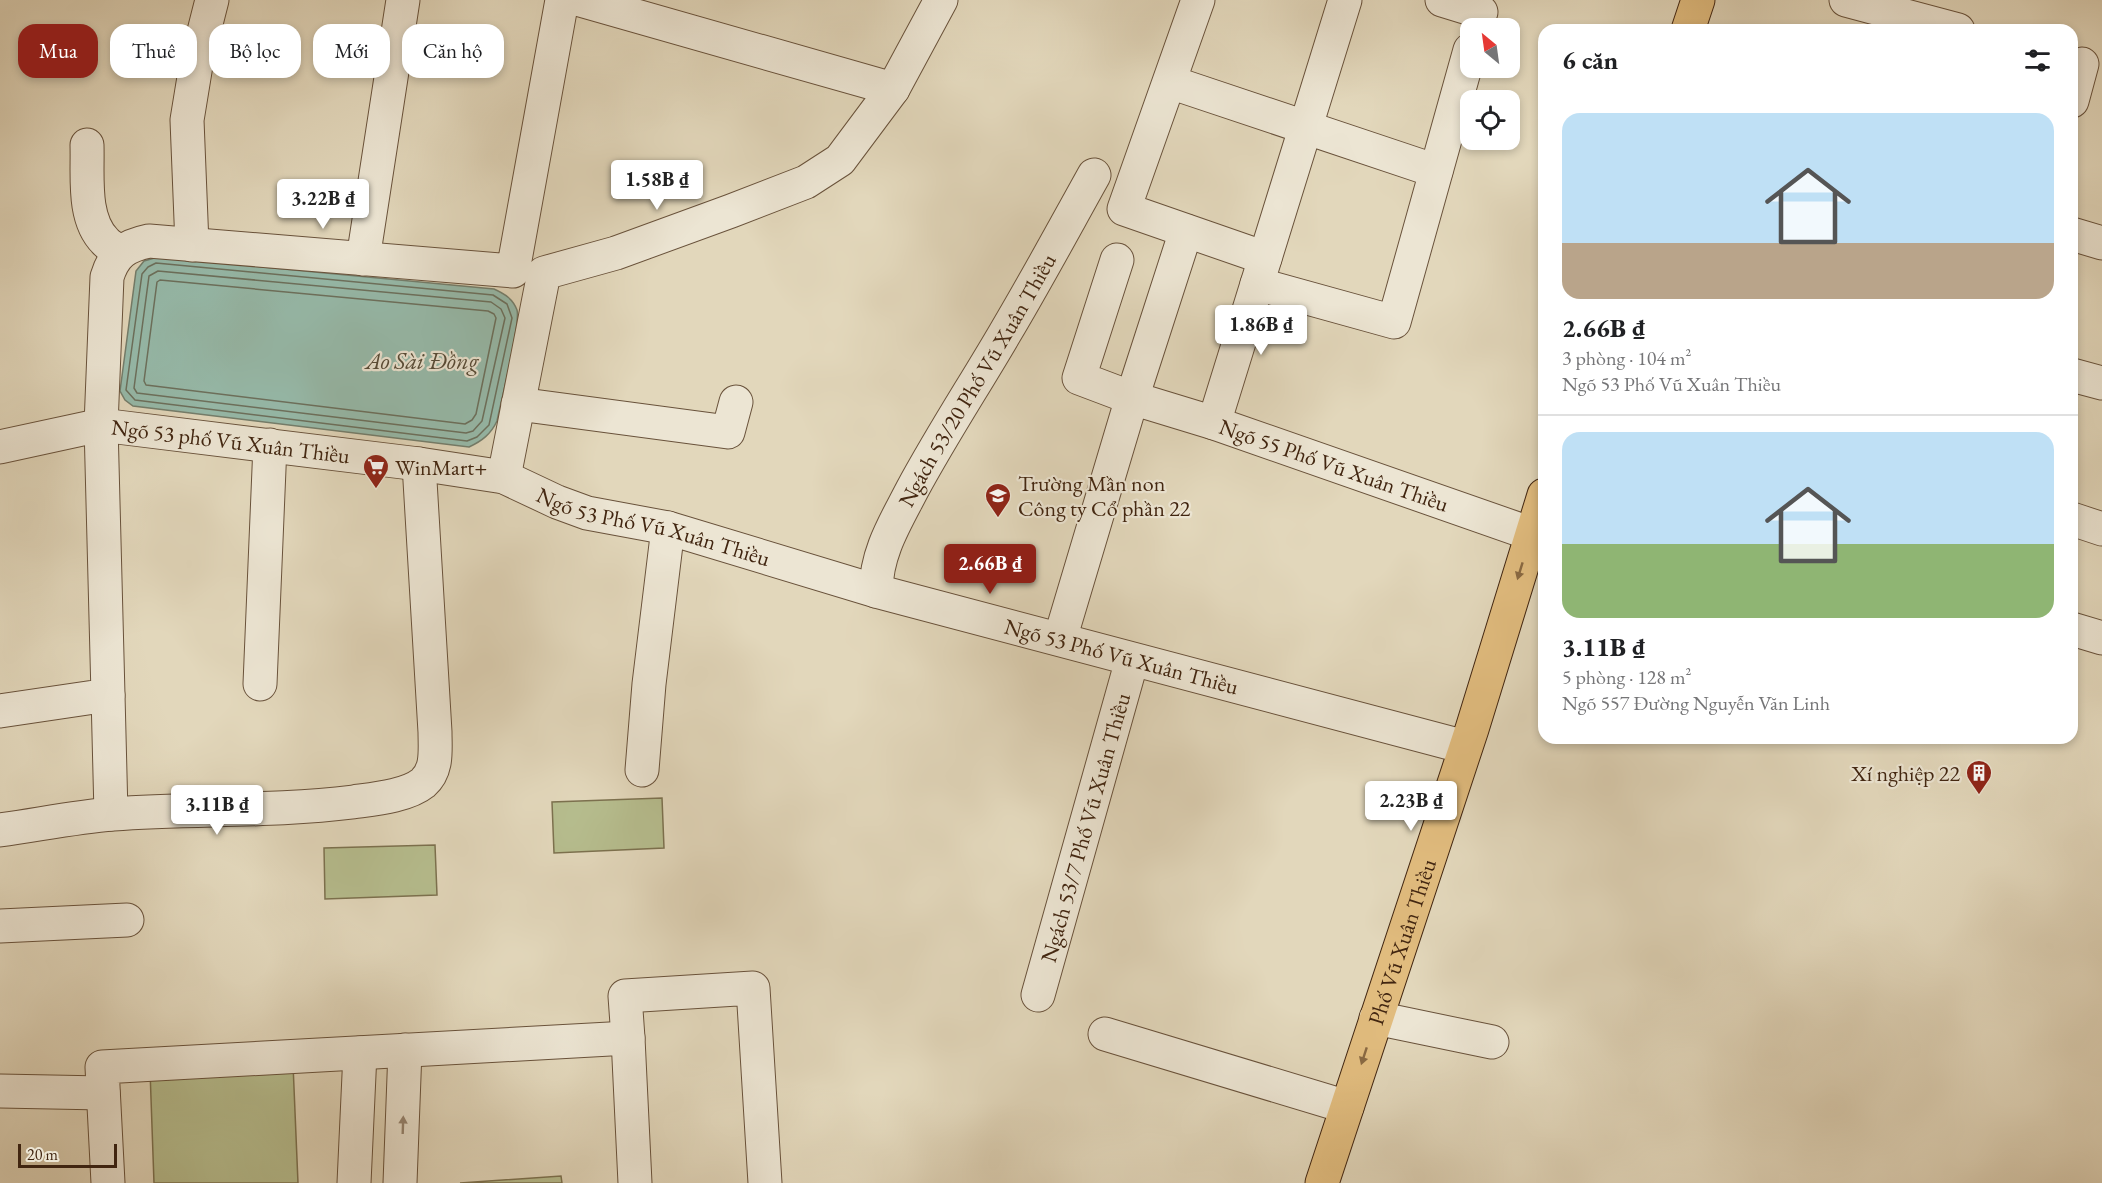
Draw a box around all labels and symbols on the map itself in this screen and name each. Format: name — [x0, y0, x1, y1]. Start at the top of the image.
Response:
north arrow — [1460, 18, 1520, 78]
pin: 1.58B ₫ — [602, 160, 712, 211]
pin: 3.22B ₫ — [268, 179, 378, 230]
street label: Ngách 53/20 Phố Vũ Xuân Thiều — [892, 248, 1063, 512]
pin: 1.86B ₫ — [1206, 305, 1316, 356]
water label: Ao Sài Đồng — [363, 345, 480, 376]
street label: Ngõ 53 phố Vũ Xuân Thiều — [110, 412, 352, 470]
street label: Ngõ 55 Phố Vũ Xuân Thiều — [1215, 412, 1453, 519]
supermarket icon: WinMart+ — [361, 452, 391, 490]
place label: WinMart+ — [395, 453, 487, 482]
place label: Trường Mần non Công ty Cổ phần 22 — [1018, 469, 1191, 523]
street label: Ngõ 53 Phố Vũ Xuân Thiều — [532, 480, 774, 573]
school or university icon: Trường Mần non Công ty Cổ phần 22 — [983, 481, 1013, 519]
pin: 2.66B ₫ — [935, 544, 1045, 595]
one-way arrow — [1515, 562, 1524, 580]
street label: Ngõ 53 Phố Vũ Xuân Thiều — [1001, 612, 1242, 701]
street label: Ngách 53/7 Phố Vũ Xuân Thiều — [1034, 689, 1137, 966]
building icon: Xí nghiệp 22 — [1964, 758, 1994, 796]
place label: Xí nghiệp 22 — [1850, 759, 1960, 788]
pin: 2.23B ₫ — [1356, 781, 1466, 832]
pin: 3.11B ₫ — [162, 785, 272, 836]
street label: Phố Vũ Xuân Thiều — [1361, 855, 1443, 1029]
one-way arrow — [1358, 1047, 1368, 1065]
one-way arrow — [398, 1115, 407, 1134]
scale bar — [18, 1141, 117, 1168]

